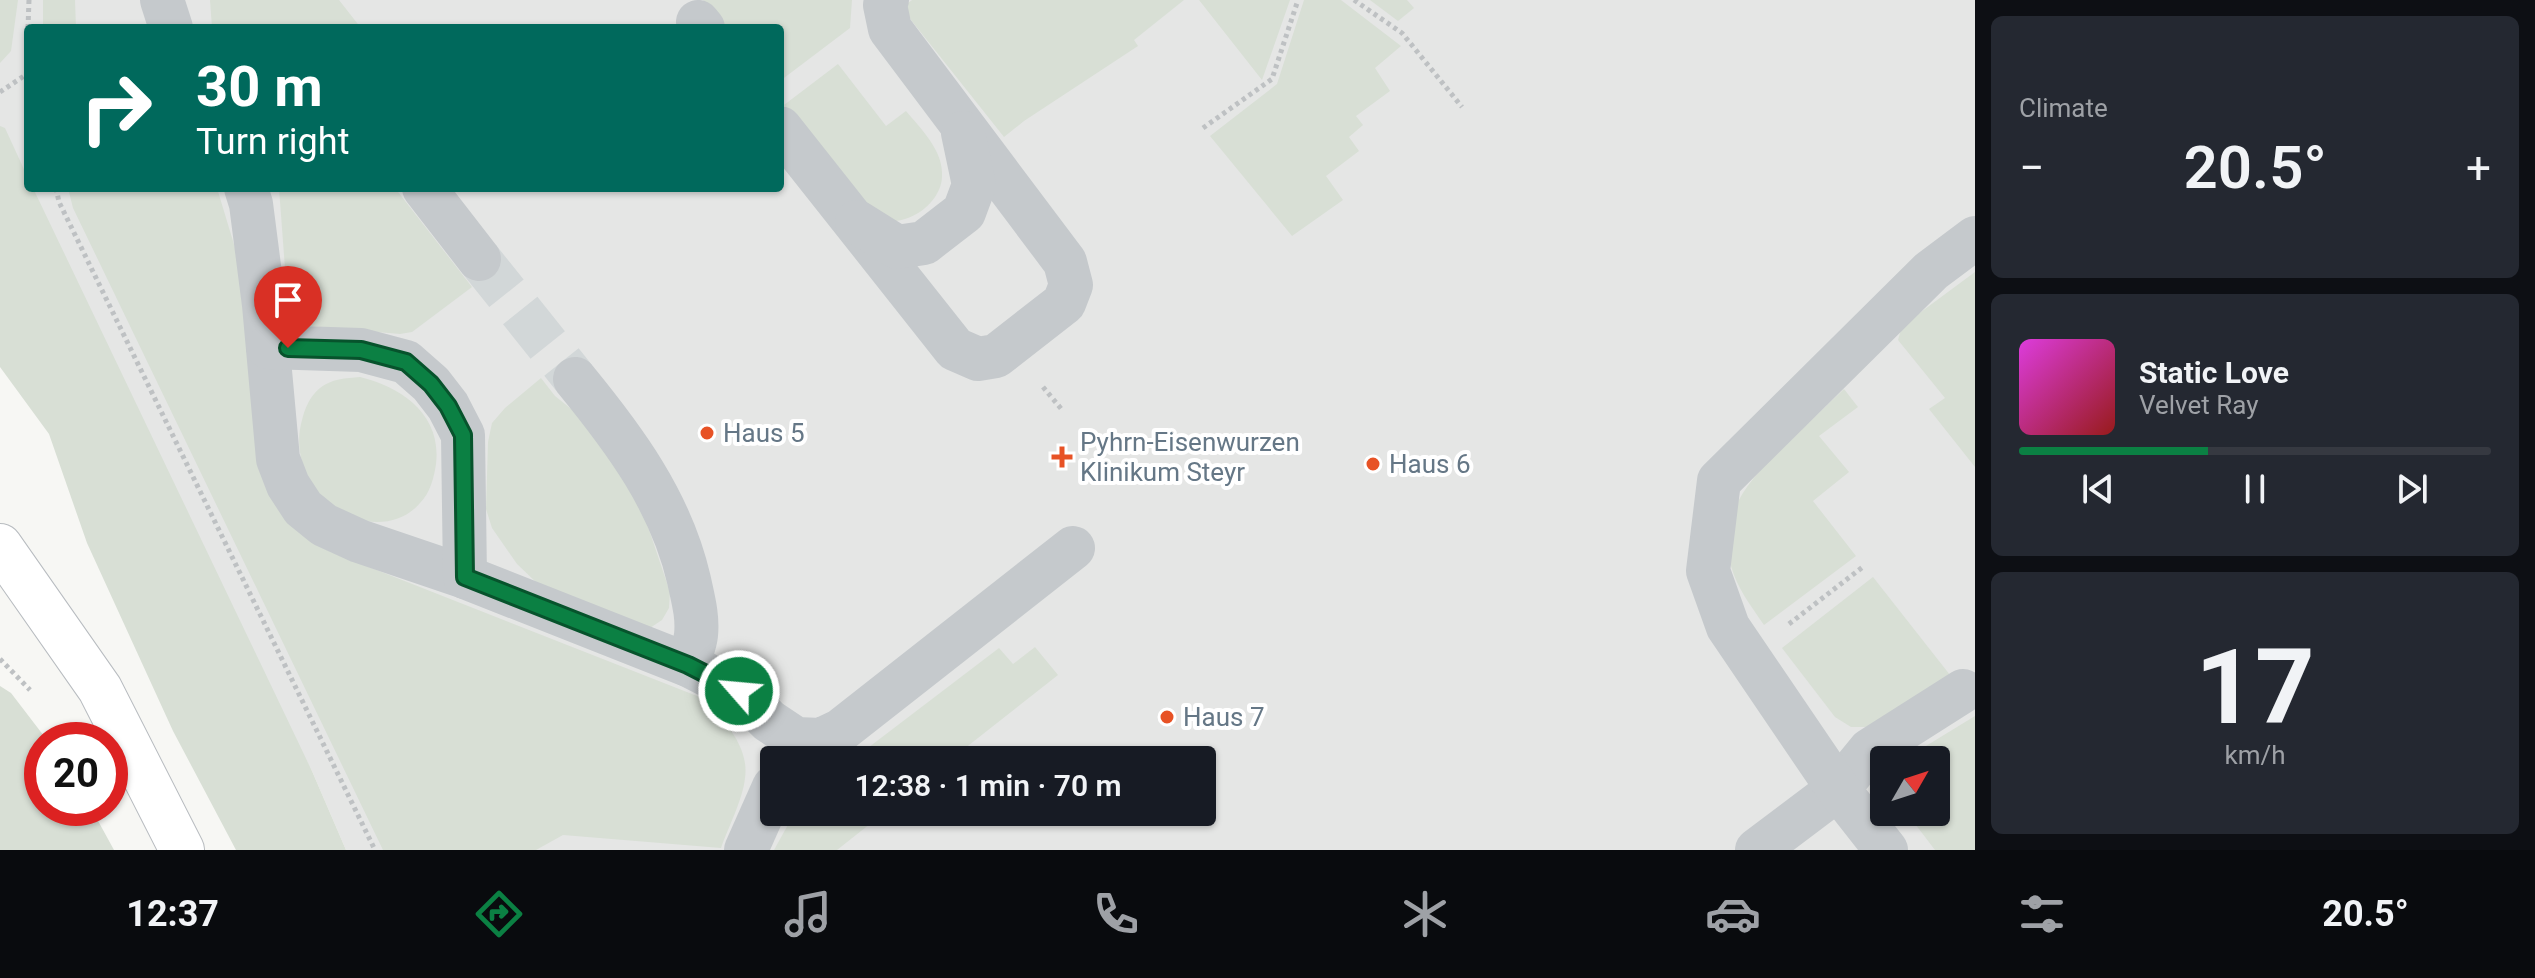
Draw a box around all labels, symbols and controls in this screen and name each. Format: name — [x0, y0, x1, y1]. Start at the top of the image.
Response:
text: 30 m — [196, 54, 323, 120]
icon: right — [64, 56, 168, 160]
text: Climate — [2019, 93, 2108, 123]
text: Turn right — [196, 121, 349, 163]
text: 20.5° — [2184, 132, 2327, 203]
text: − — [2019, 142, 2044, 194]
text: + — [2466, 142, 2491, 194]
pin — [254, 266, 322, 348]
icon: arrive — [266, 278, 310, 322]
text: Static Love — [2139, 355, 2289, 390]
text: Velvet Ray — [2139, 390, 2259, 420]
place label: Haus 5 — [723, 418, 805, 448]
marker: Haus 5 — [698, 424, 716, 442]
place label: Pyhrn-Eisenwurzen Klinikum Steyr — [1080, 427, 1300, 487]
marker: Pyhrn-Eisenwurzen Klinikum Steyr — [1051, 446, 1073, 468]
place label: Haus 6 — [1389, 449, 1471, 479]
marker: Haus 6 — [1364, 455, 1382, 473]
icon: previous — [2076, 467, 2120, 511]
icon: pause — [2233, 467, 2277, 511]
icon: next — [2390, 467, 2434, 511]
text: 17 — [2195, 627, 2315, 748]
position arrow — [697, 649, 781, 733]
place label: Haus 7 — [1183, 702, 1265, 732]
marker: Haus 7 — [1158, 708, 1176, 726]
speed limit sign: 20 — [24, 722, 128, 826]
text: km/h — [2224, 740, 2286, 770]
north arrow — [1870, 746, 1950, 826]
map controls — [1870, 746, 1950, 826]
text: 12:38 · 1 min · 70 m — [854, 768, 1122, 803]
icon: directions — [471, 886, 527, 942]
icon: music — [780, 886, 836, 942]
icon: phone — [1088, 886, 1144, 942]
icon: climate — [1397, 886, 1453, 942]
icon: car — [1705, 886, 1761, 942]
icon: filters — [2014, 886, 2070, 942]
text: 12:37 — [126, 893, 219, 935]
text: 20.5° — [2322, 893, 2409, 935]

